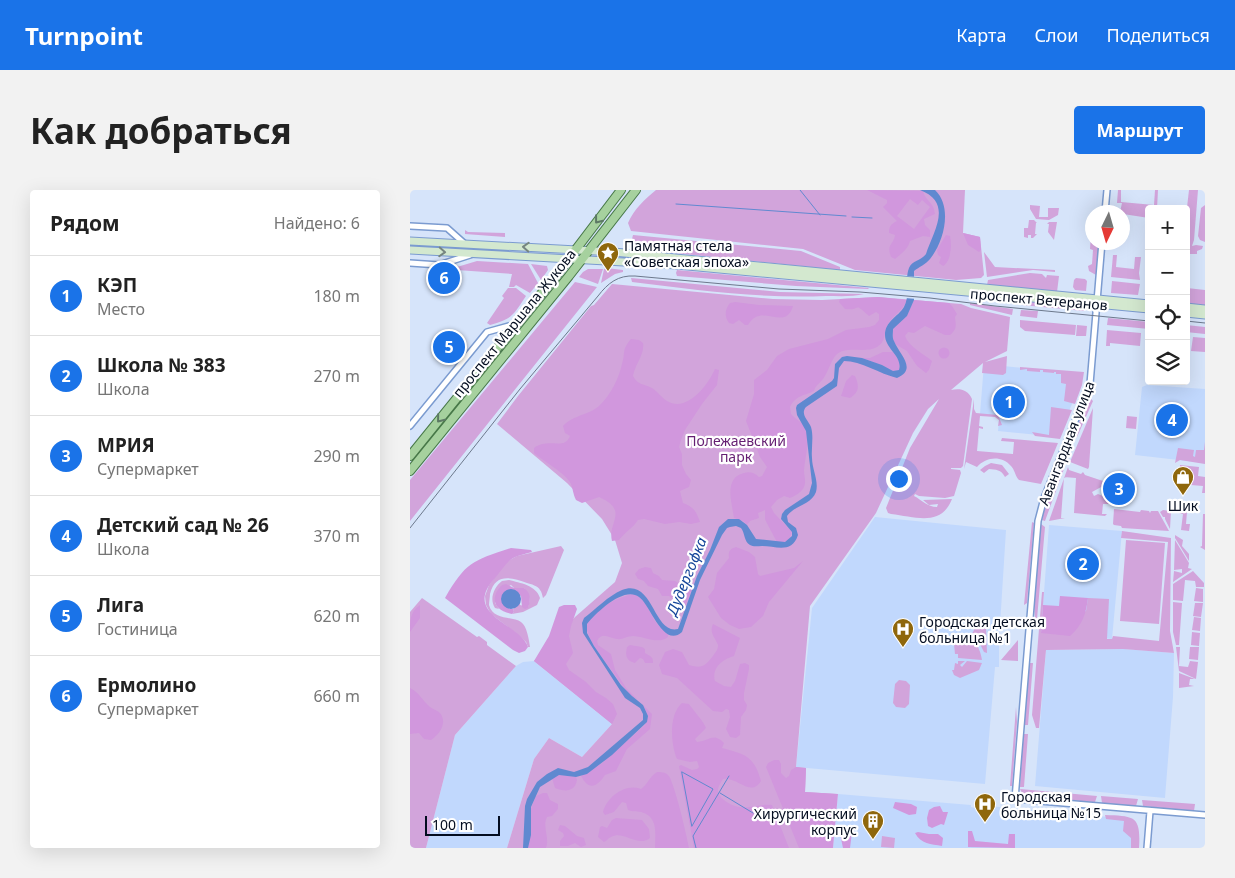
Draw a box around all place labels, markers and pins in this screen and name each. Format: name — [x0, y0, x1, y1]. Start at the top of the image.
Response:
place label: Памятная стела «Советская эпоха» — [624, 236, 749, 271]
place icon: Памятная стела «Советская эпоха» — [596, 241, 620, 272]
pin: 6 — [428, 259, 460, 297]
pin: 5 — [433, 328, 465, 366]
pin: 1 — [993, 383, 1025, 421]
pin: 4 — [1156, 401, 1188, 439]
shop icon: Шик — [1171, 465, 1195, 496]
pin: 3 — [1103, 470, 1135, 508]
place label: Шик — [1168, 496, 1199, 515]
pin: 2 — [1067, 545, 1099, 583]
place label: Городская детская больница №1 — [919, 612, 1045, 647]
hospital icon: Городская детская больница №1 — [891, 617, 915, 648]
place label: Городская больница №15 — [1001, 787, 1101, 822]
hospital icon: Городская больница №15 — [973, 792, 997, 823]
place label: Хирургический корпус — [754, 804, 857, 839]
building icon: Хирургический корпус — [861, 809, 885, 840]

